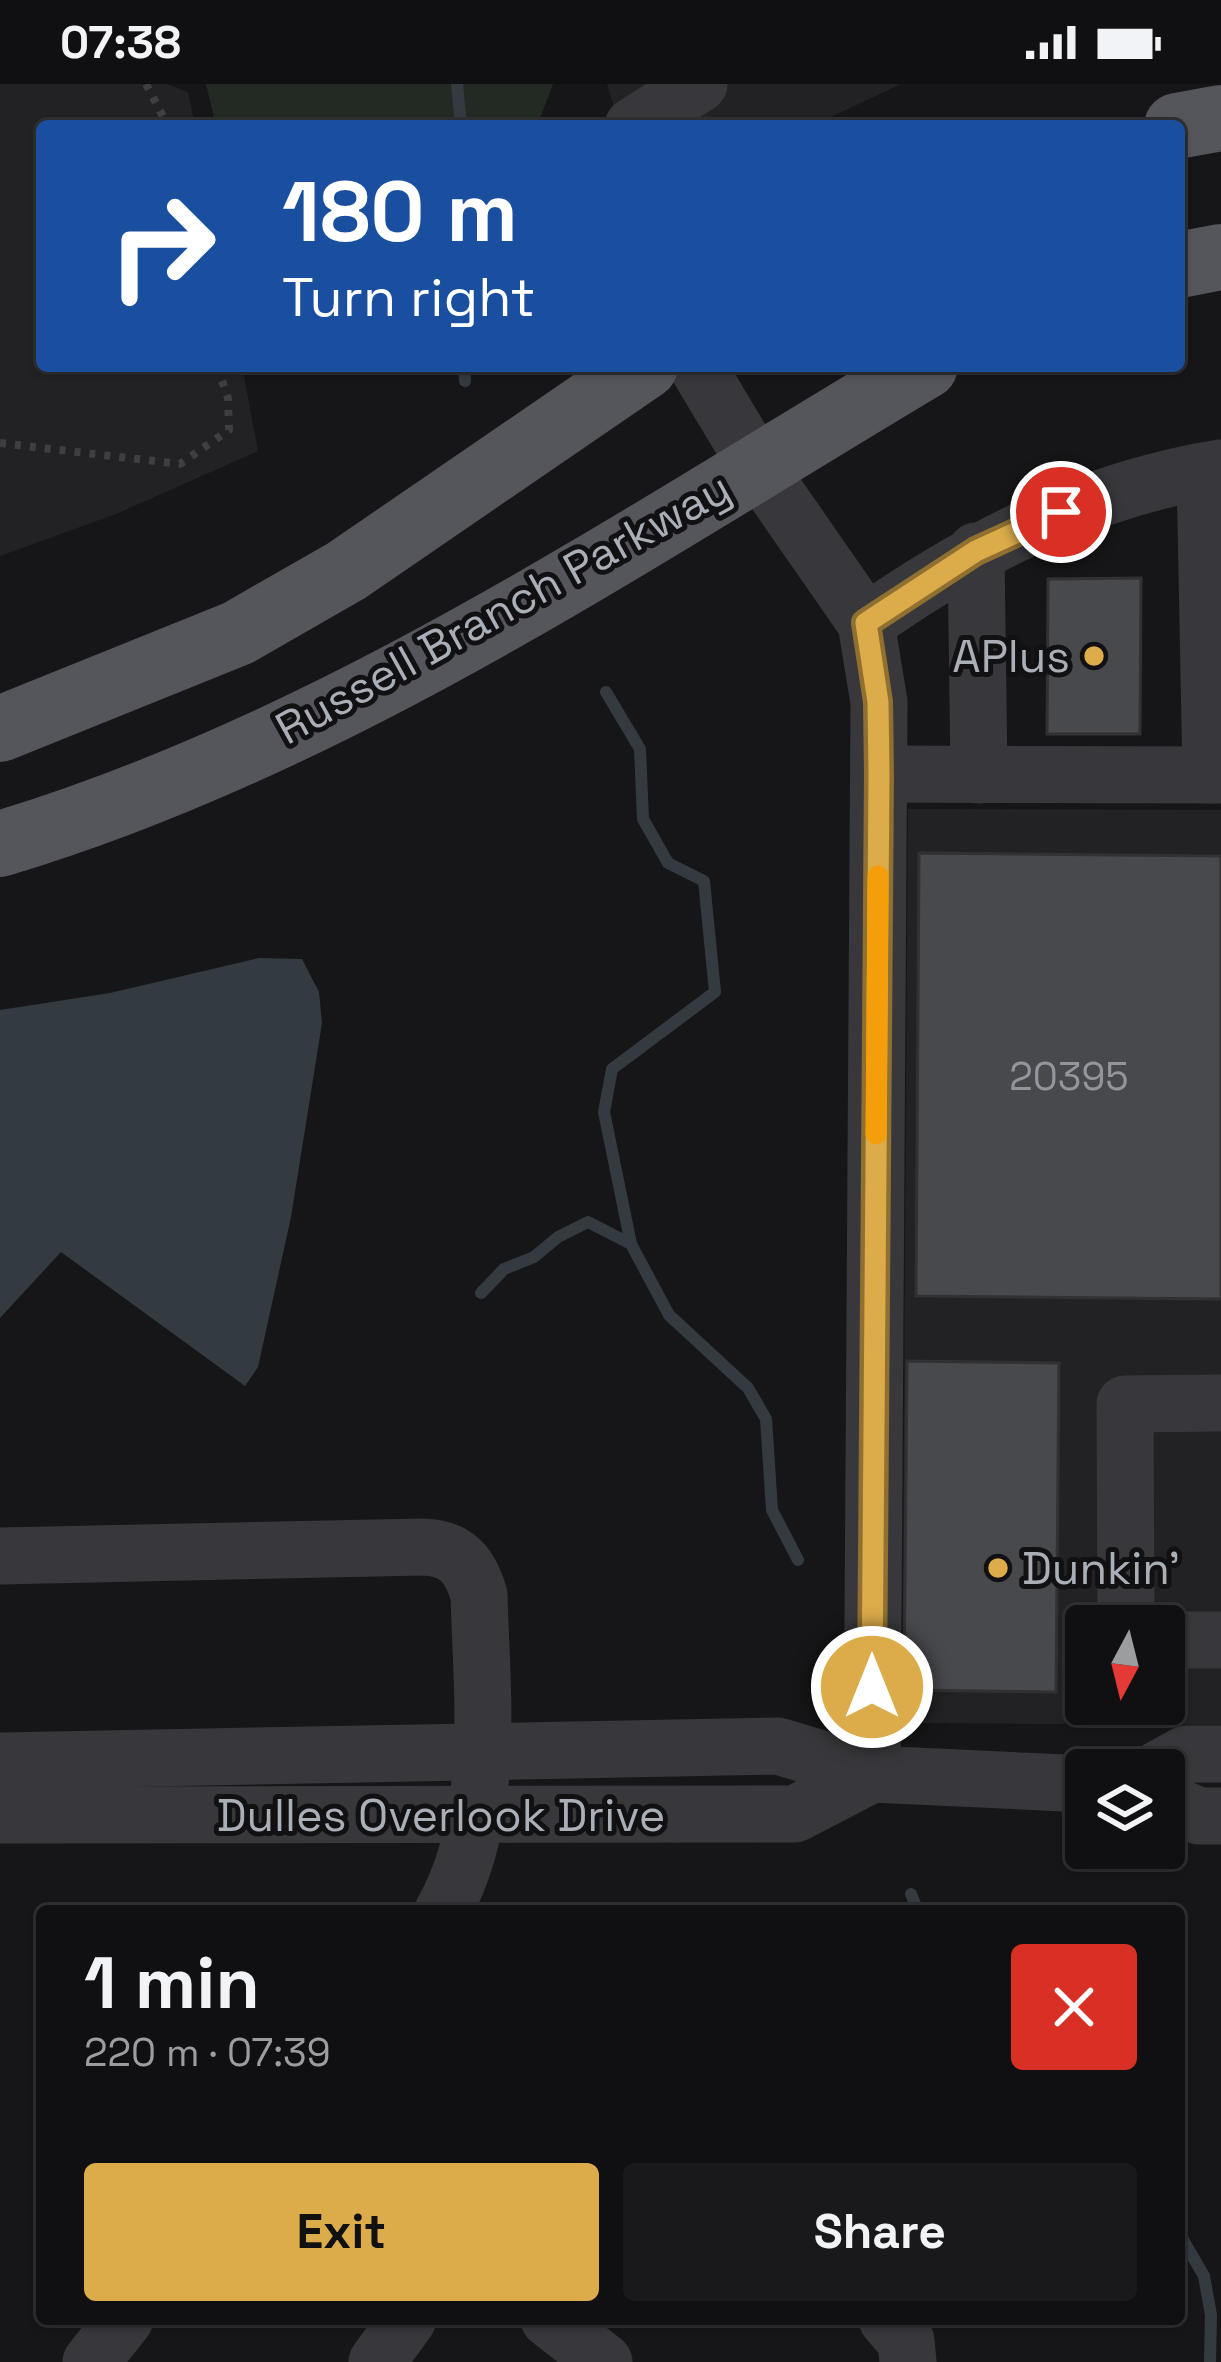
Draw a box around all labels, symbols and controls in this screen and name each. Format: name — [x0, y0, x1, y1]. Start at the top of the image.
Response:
text: 07:38 — [60, 14, 181, 71]
text: 180 m — [282, 158, 518, 266]
icon: right — [84, 168, 240, 324]
text: Turn right — [282, 263, 535, 332]
street label: Russell Branch Parkway — [266, 459, 740, 757]
pin — [1010, 461, 1112, 563]
icon: arrive — [1028, 479, 1094, 545]
place label: APlus — [952, 628, 1070, 685]
marker: APlus — [1081, 643, 1107, 669]
house number: 20395 — [1009, 1052, 1129, 1101]
place label: Dunkin' — [1022, 1540, 1180, 1597]
marker: Dunkin' — [985, 1555, 1011, 1581]
north arrow — [1065, 1605, 1185, 1725]
map controls — [1065, 1605, 1185, 1869]
position arrow — [809, 1624, 935, 1750]
button: layers — [1065, 1749, 1185, 1869]
street label: Dulles Overlook Drive — [217, 1787, 665, 1844]
text: 1 min — [84, 1937, 260, 2029]
button: close — [1011, 1944, 1137, 2070]
text: 220 m · 07:39 — [84, 2028, 331, 2077]
button: Exit — [84, 2163, 599, 2301]
button: Share — [623, 2163, 1137, 2301]

